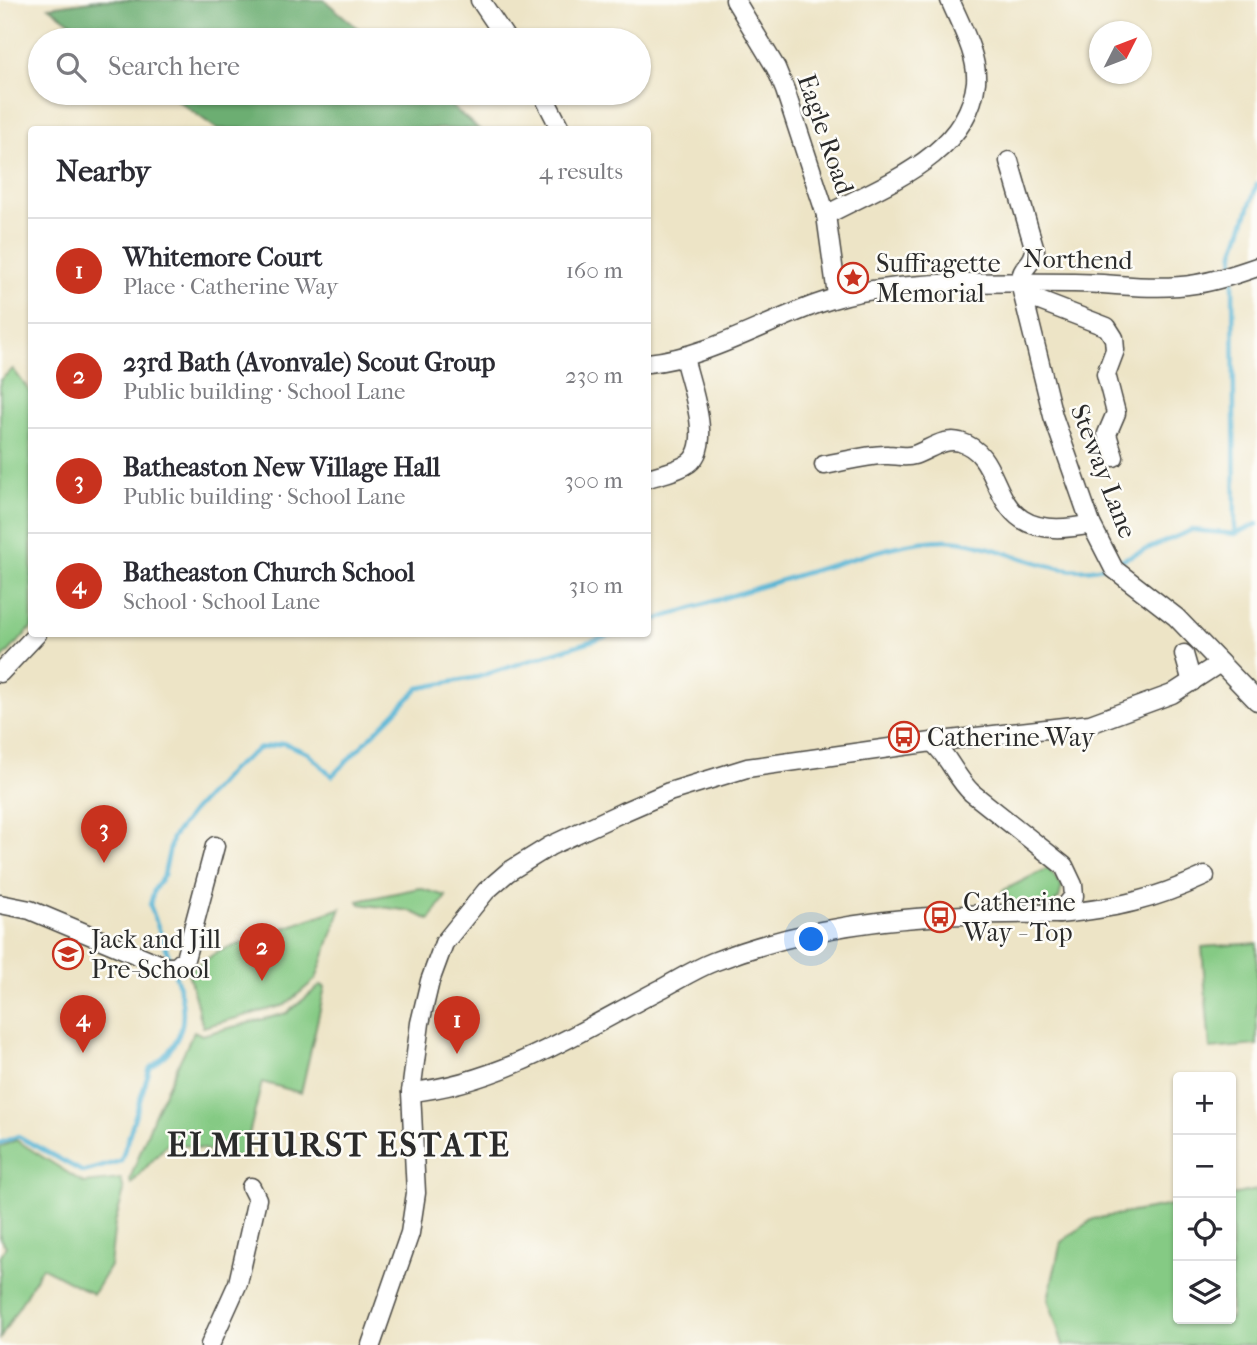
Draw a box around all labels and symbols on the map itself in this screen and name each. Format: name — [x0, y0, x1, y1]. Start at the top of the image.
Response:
north arrow — [1089, 21, 1152, 84]
street label: Eagle Road — [791, 70, 861, 199]
street label: Northend — [1023, 243, 1134, 276]
place label: Suffragette Memorial — [876, 248, 1001, 309]
place icon: Suffragette Memorial — [836, 261, 870, 295]
street label: Steway Lane — [1064, 400, 1143, 543]
bus stop icon: Catherine Way — [887, 720, 921, 754]
place label: Catherine Way — [927, 722, 1096, 753]
pin: 3 — [81, 805, 127, 863]
place label: Catherine Way - Top — [962, 887, 1076, 948]
bus stop icon: Catherine Way - Top — [923, 900, 957, 934]
your location — [794, 922, 828, 956]
pin: 2 — [239, 923, 285, 981]
place label: Jack and Jill Pre-School — [89, 924, 221, 985]
school or university icon: Jack and Jill Pre-School — [51, 937, 85, 971]
pin: 4 — [60, 995, 106, 1053]
pin: 1 — [434, 996, 480, 1054]
district label: ELMHURST ESTATE — [167, 1126, 511, 1165]

